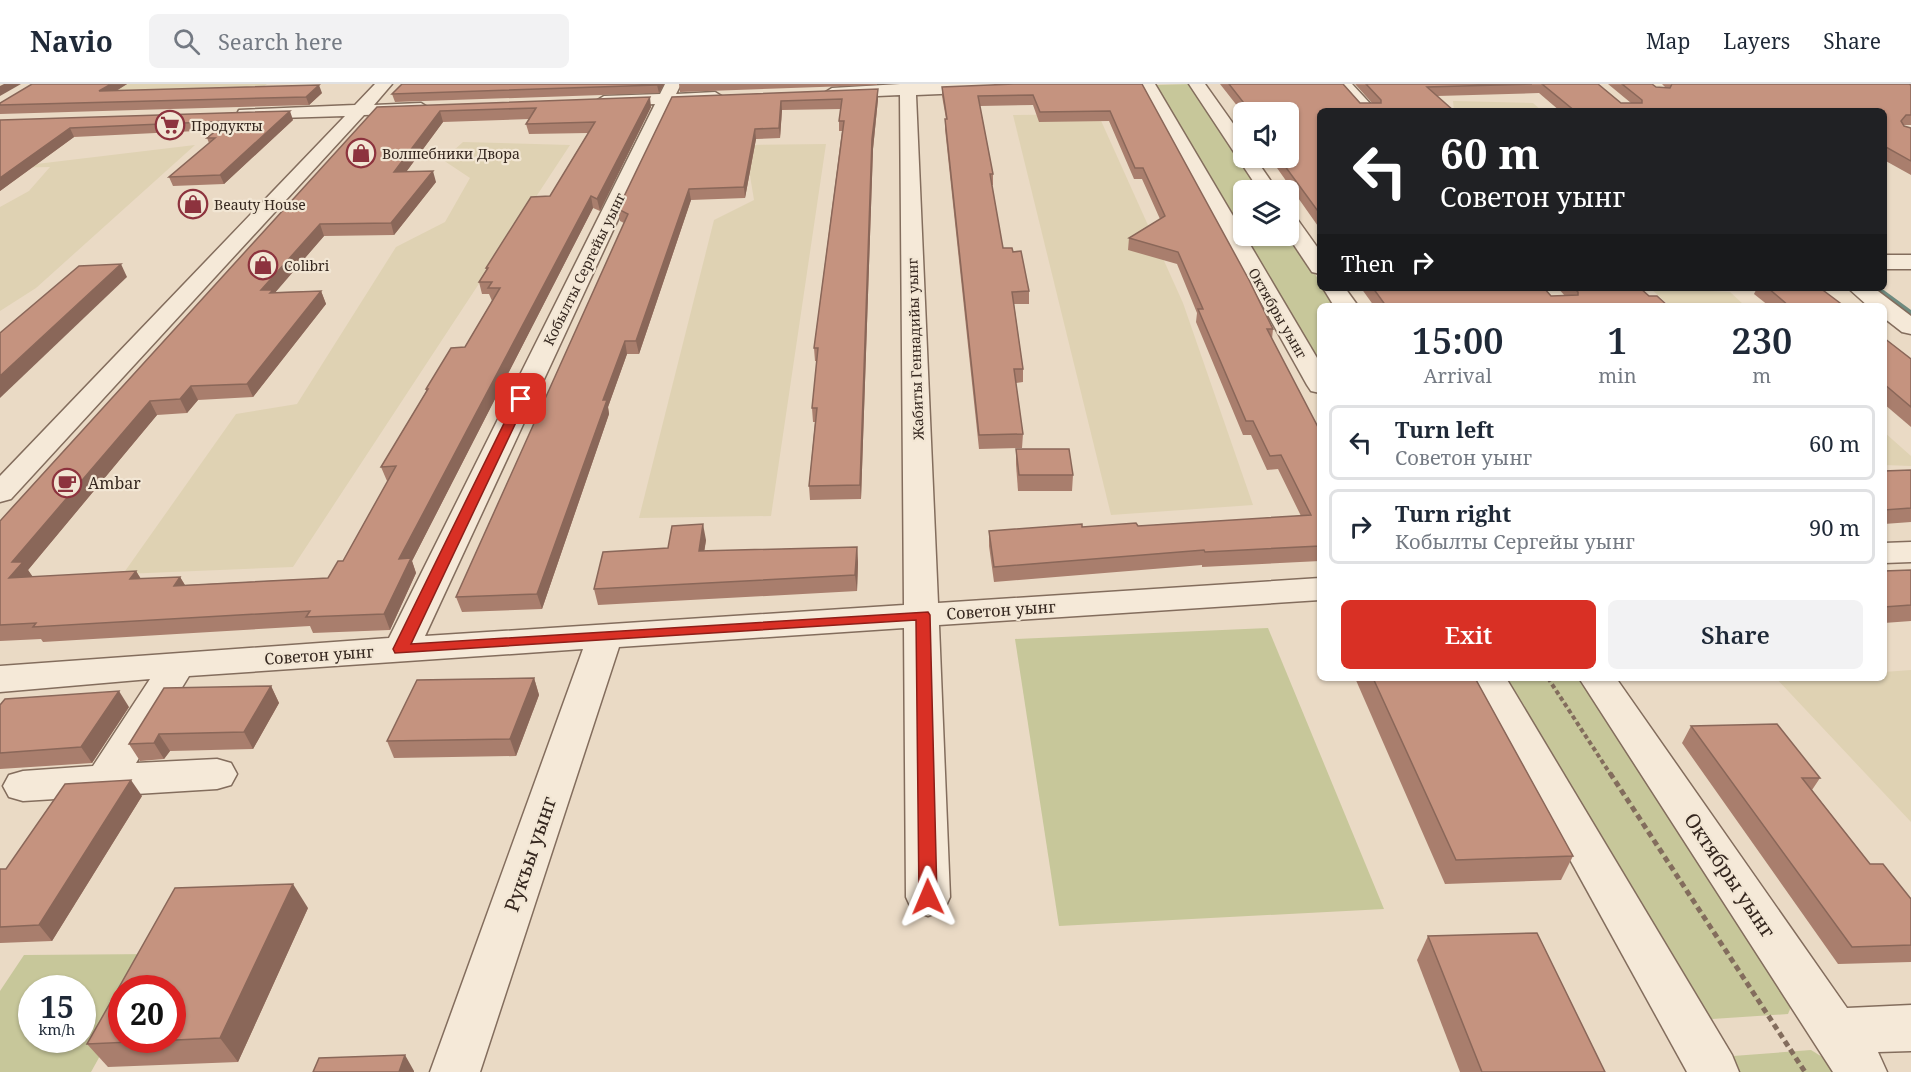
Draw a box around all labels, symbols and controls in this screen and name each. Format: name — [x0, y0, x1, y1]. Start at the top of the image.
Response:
search box — [149, 14, 569, 68]
text: Navio — [30, 22, 113, 60]
icon: search — [170, 25, 203, 58]
text: Search here — [218, 26, 343, 56]
text: Map — [1646, 27, 1690, 55]
text: Layers — [1723, 27, 1790, 55]
text: Share — [1823, 27, 1881, 55]
map controls — [1233, 102, 1299, 246]
button: sound — [1233, 102, 1299, 168]
supermarket icon: Продукты — [154, 109, 186, 141]
place label: Продукты — [191, 116, 263, 135]
text: 60 m — [1440, 124, 1540, 181]
icon: left — [1341, 132, 1419, 210]
shop icon: Волшебники Двора — [345, 137, 377, 169]
place label: Волшебники Двора — [382, 144, 520, 163]
text: Советон уынг — [1440, 178, 1625, 215]
button: layers — [1233, 180, 1299, 246]
shop icon: Beauty House — [177, 188, 209, 220]
street label: Кобылты Сергейы уынг — [539, 189, 629, 349]
place label: Beauty House — [214, 195, 306, 214]
icon: right — [1406, 246, 1439, 279]
text: Then — [1341, 248, 1394, 278]
shop icon: Colibri — [247, 249, 279, 281]
place label: Colibri — [284, 256, 330, 275]
street label: Жабиты Геннадийы уынг — [902, 257, 928, 441]
street label: Октябры уынг — [1244, 264, 1312, 362]
text: 15:00 — [1412, 316, 1504, 365]
text: 1 — [1607, 316, 1628, 365]
text: 230 — [1731, 316, 1792, 365]
text: Arrival — [1423, 362, 1492, 389]
text: min — [1598, 362, 1637, 389]
text: m — [1752, 362, 1771, 389]
pin — [495, 373, 546, 424]
icon: arrive — [504, 382, 537, 415]
text: Turn left — [1395, 414, 1494, 444]
icon: left — [1344, 426, 1377, 459]
text: 60 m — [1809, 428, 1860, 458]
text: Советон уынг — [1395, 444, 1532, 471]
cafe icon: Ambar — [51, 467, 83, 499]
place label: Ambar — [88, 472, 141, 494]
text: Turn right — [1395, 498, 1511, 528]
icon: right — [1344, 510, 1377, 543]
text: 90 m — [1809, 512, 1860, 542]
text: Кобылты Сергейы уынг — [1395, 528, 1635, 555]
street label: Советон уынг — [946, 595, 1057, 625]
button: Exit — [1341, 600, 1596, 669]
button: Share — [1608, 600, 1863, 669]
street label: Советон уынг — [264, 640, 375, 670]
street label: Рукъы уынг — [498, 793, 562, 915]
street label: Октябры уынг — [1678, 807, 1782, 943]
position arrow — [896, 865, 960, 929]
speed limit sign: 20 — [108, 975, 186, 1053]
text: 15 — [40, 986, 74, 1027]
text: km/h — [39, 1019, 75, 1039]

